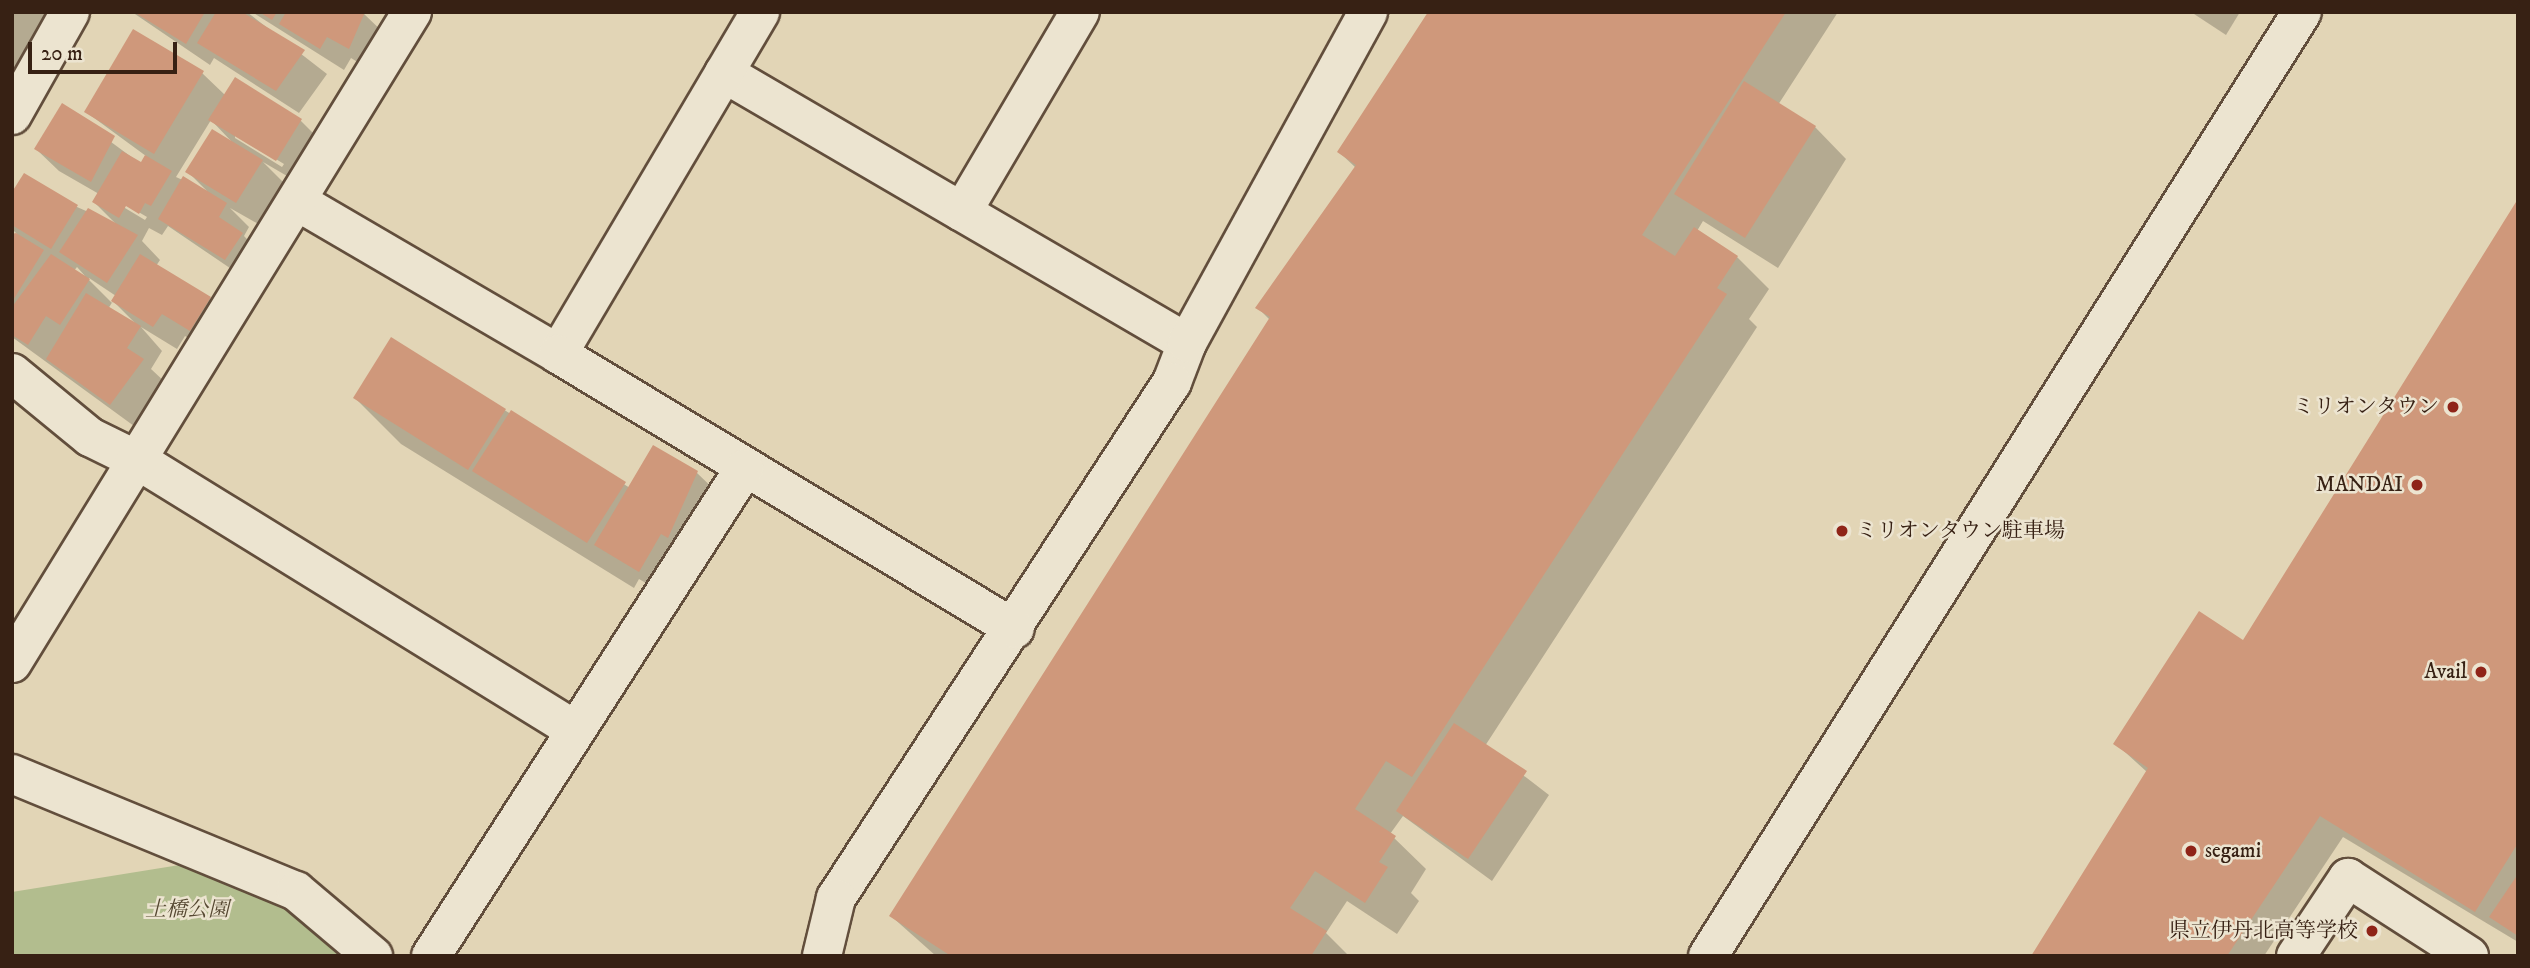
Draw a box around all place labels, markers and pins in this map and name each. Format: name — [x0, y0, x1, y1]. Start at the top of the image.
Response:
place label: ミリオンタウン — [2292, 394, 2439, 420]
marker: ミリオンタウン — [2445, 399, 2461, 415]
place label: MANDAI — [2316, 472, 2403, 498]
marker: MANDAI — [2409, 477, 2425, 493]
place label: ミリオンタウン駐車場 — [1856, 518, 2066, 544]
marker: ミリオンタウン駐車場 — [1834, 523, 1850, 539]
place label: Avail — [2424, 659, 2467, 685]
marker: Avail — [2473, 664, 2489, 680]
place label: segami — [2205, 838, 2261, 864]
marker: segami — [2183, 843, 2199, 859]
place label: 県立伊丹北高等学校 — [2169, 918, 2358, 944]
marker: 県立伊丹北高等学校 — [2364, 923, 2380, 939]

